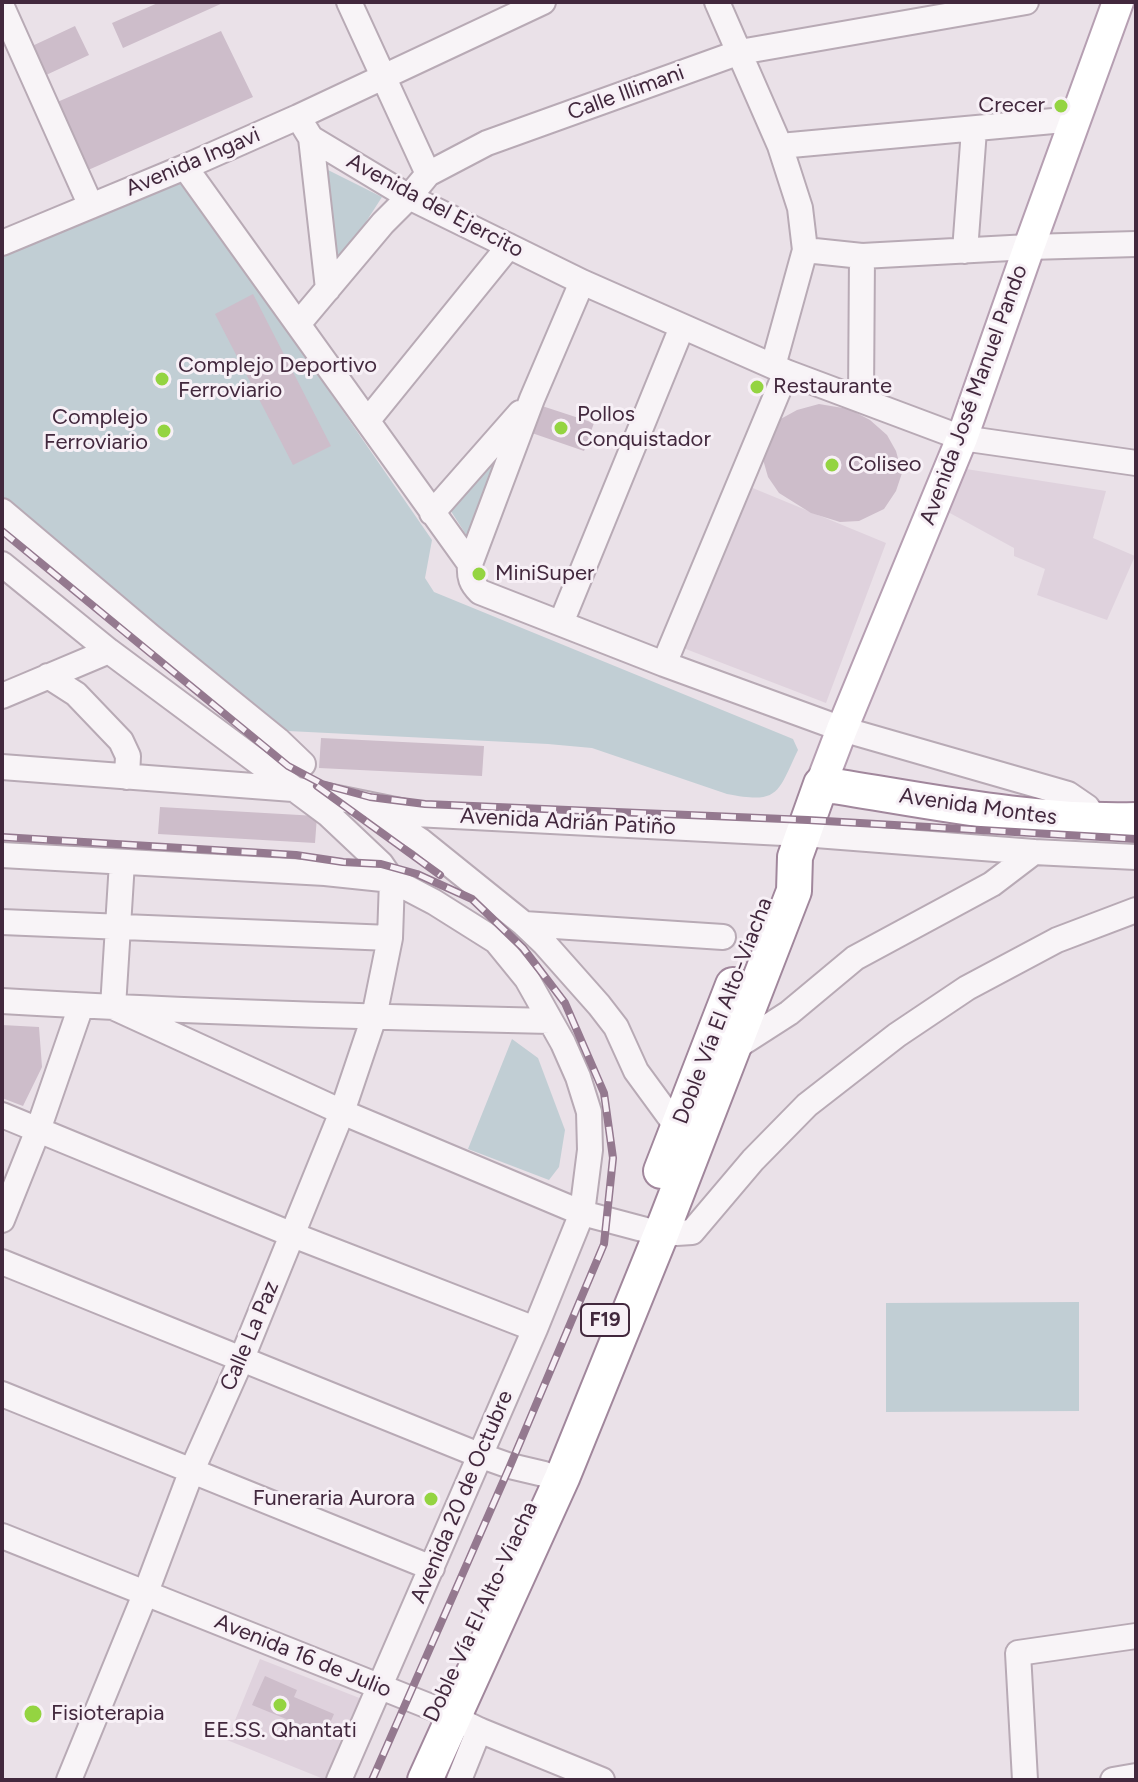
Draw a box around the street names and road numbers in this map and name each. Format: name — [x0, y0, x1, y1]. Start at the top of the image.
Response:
street label: Calle Illimani — [564, 60, 688, 126]
street label: Avenida Ingavi — [122, 122, 264, 202]
street label: Avenida del Ejercito — [342, 148, 528, 264]
street label: Avenida José Manuel Pando — [915, 261, 1033, 529]
street label: Avenida Montes — [897, 783, 1059, 831]
street label: Avenida Adrián Patiño — [459, 803, 677, 841]
street label: Doble Vía El Alto-Viacha — [668, 894, 778, 1128]
street label: Calle La Paz — [215, 1277, 285, 1395]
road number: F19 — [581, 1304, 629, 1336]
street label: Avenida 20 de Octubre — [405, 1387, 519, 1607]
street label: Doble Vía El Alto-Viacha — [418, 1498, 544, 1726]
street label: Avenida 16 de Julio — [211, 1608, 395, 1704]

